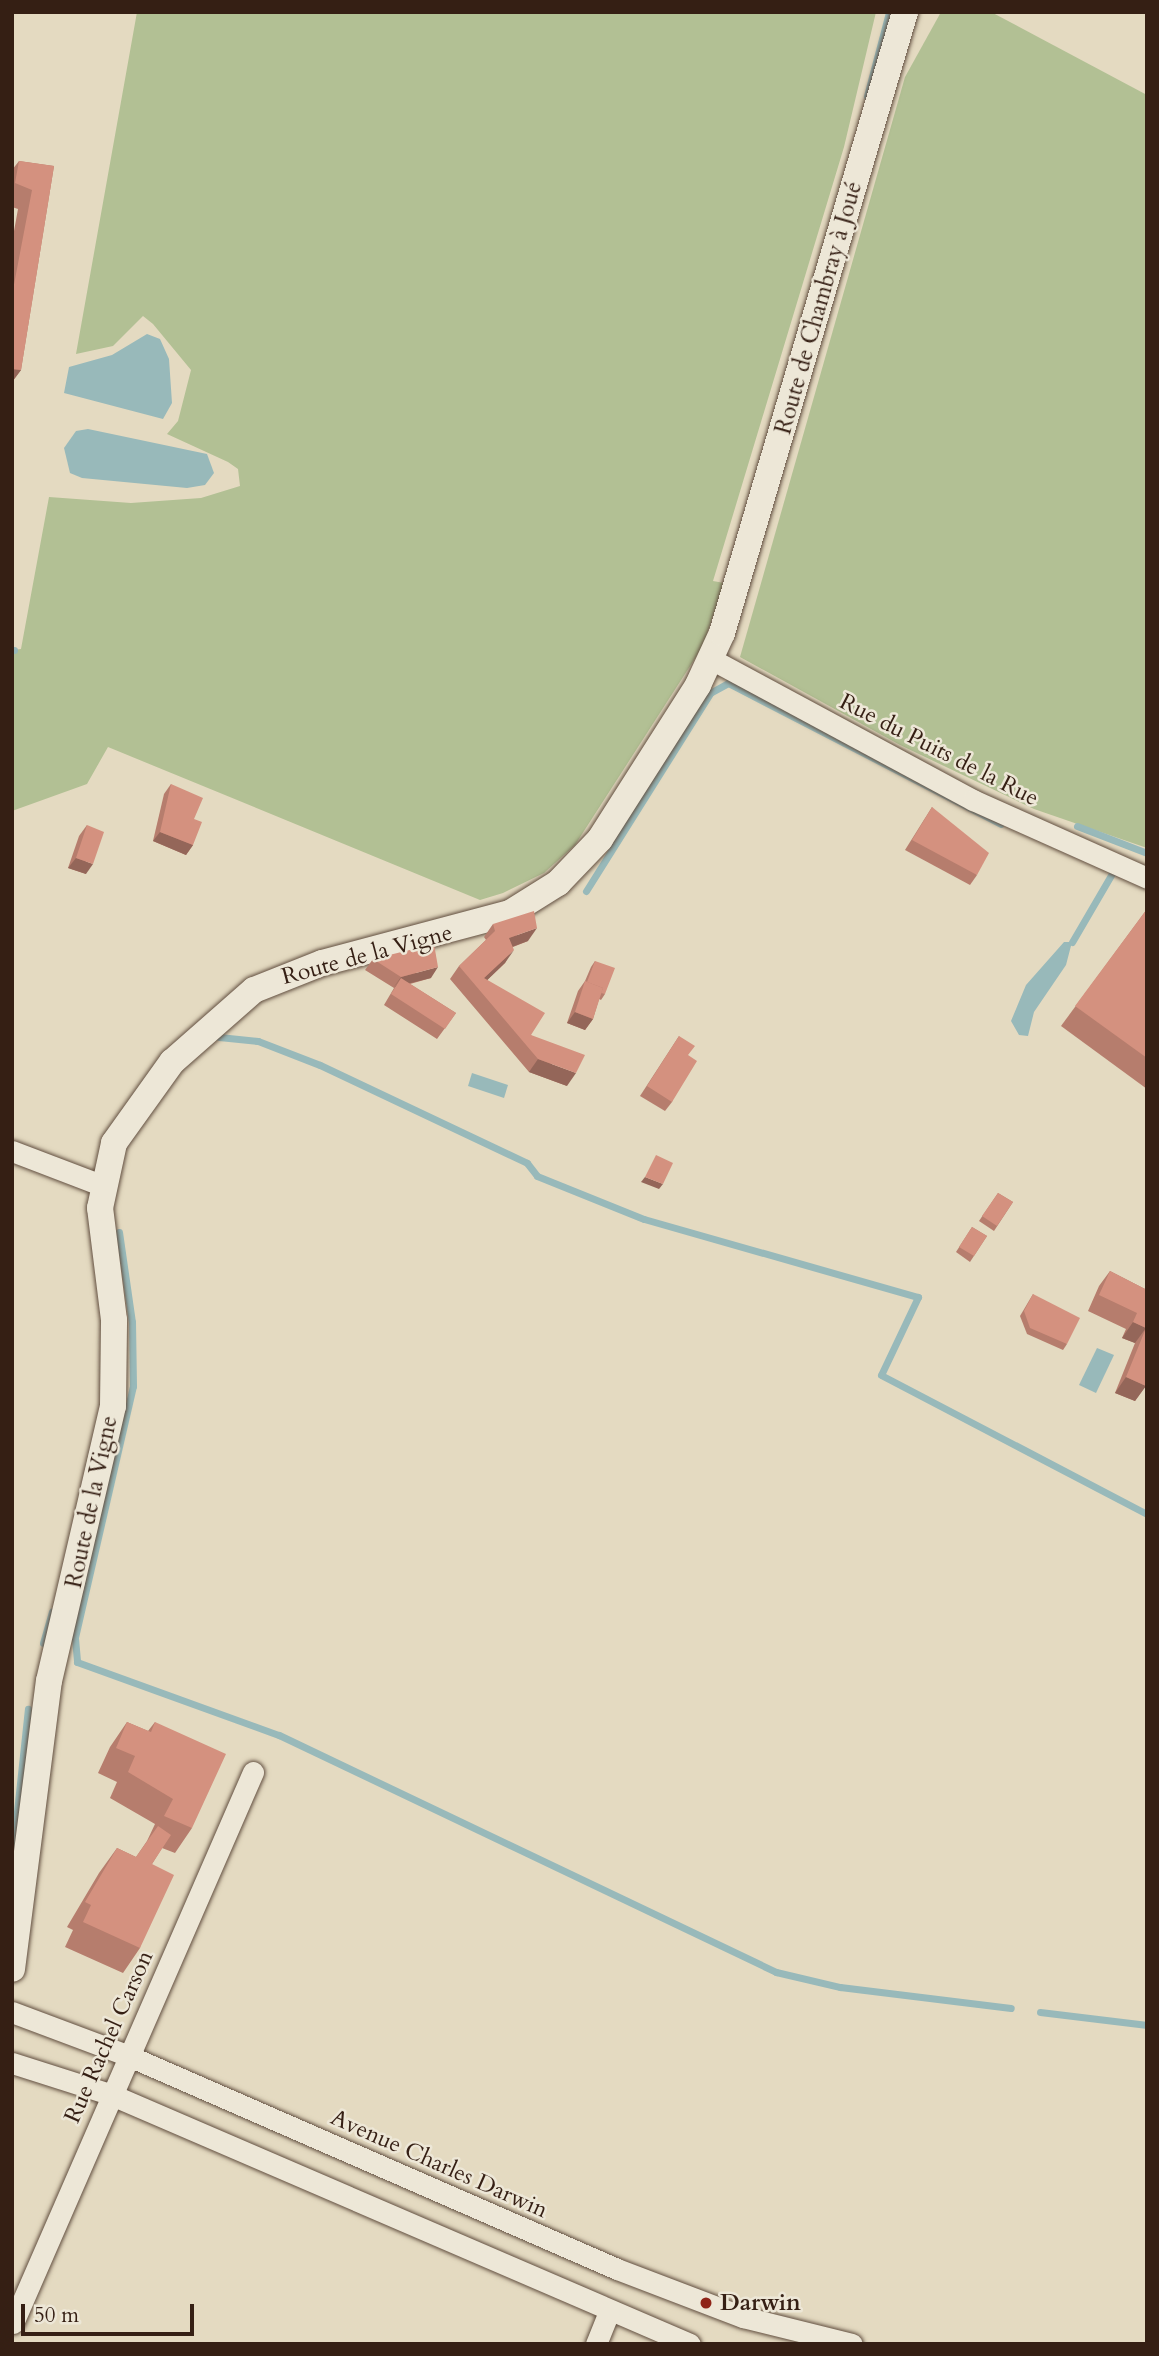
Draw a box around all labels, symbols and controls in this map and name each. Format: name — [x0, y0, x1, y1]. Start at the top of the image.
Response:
street label: Route de Chambray à Joué — [770, 178, 868, 438]
street label: Rue du Puits de la Rue — [835, 688, 1043, 812]
street label: Route de la Vigne — [279, 919, 455, 991]
street label: Route de la Vigne — [60, 1413, 124, 1591]
street label: Rue Rachel Carson — [59, 1947, 159, 2127]
street label: Avenue Charles Darwin — [326, 2104, 552, 2224]
place label: Darwin — [720, 2289, 801, 2317]
scale bar — [24, 2290, 198, 2334]
marker: Darwin — [698, 2295, 714, 2311]
text: 50 m — [34, 2301, 79, 2330]

